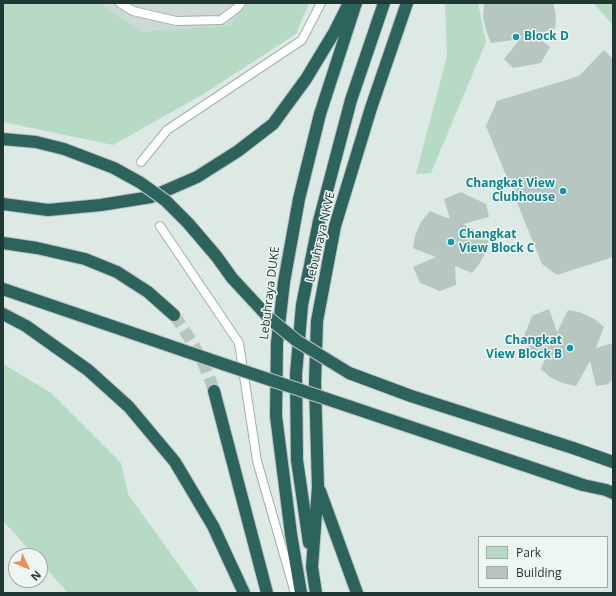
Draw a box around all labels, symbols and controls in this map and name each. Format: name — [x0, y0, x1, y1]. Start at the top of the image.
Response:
place label: Block D — [524, 30, 569, 44]
marker: Block D — [511, 32, 521, 42]
place label: Changkat View Clubhouse — [466, 177, 555, 205]
marker: Changkat View Clubhouse — [558, 186, 568, 196]
street label: Lebuhraya NKVE — [304, 190, 338, 284]
place label: Changkat View Block C — [459, 228, 534, 256]
marker: Changkat View Block C — [446, 237, 456, 247]
street label: Lebuhraya DUKE — [257, 246, 283, 340]
place label: Changkat View Block B — [486, 334, 562, 362]
marker: Changkat View Block B — [565, 343, 575, 353]
legend — [478, 536, 608, 588]
text: Park — [516, 544, 541, 561]
north arrow — [8, 548, 48, 588]
text: Building — [516, 564, 561, 581]
text: N — [28, 568, 45, 584]

